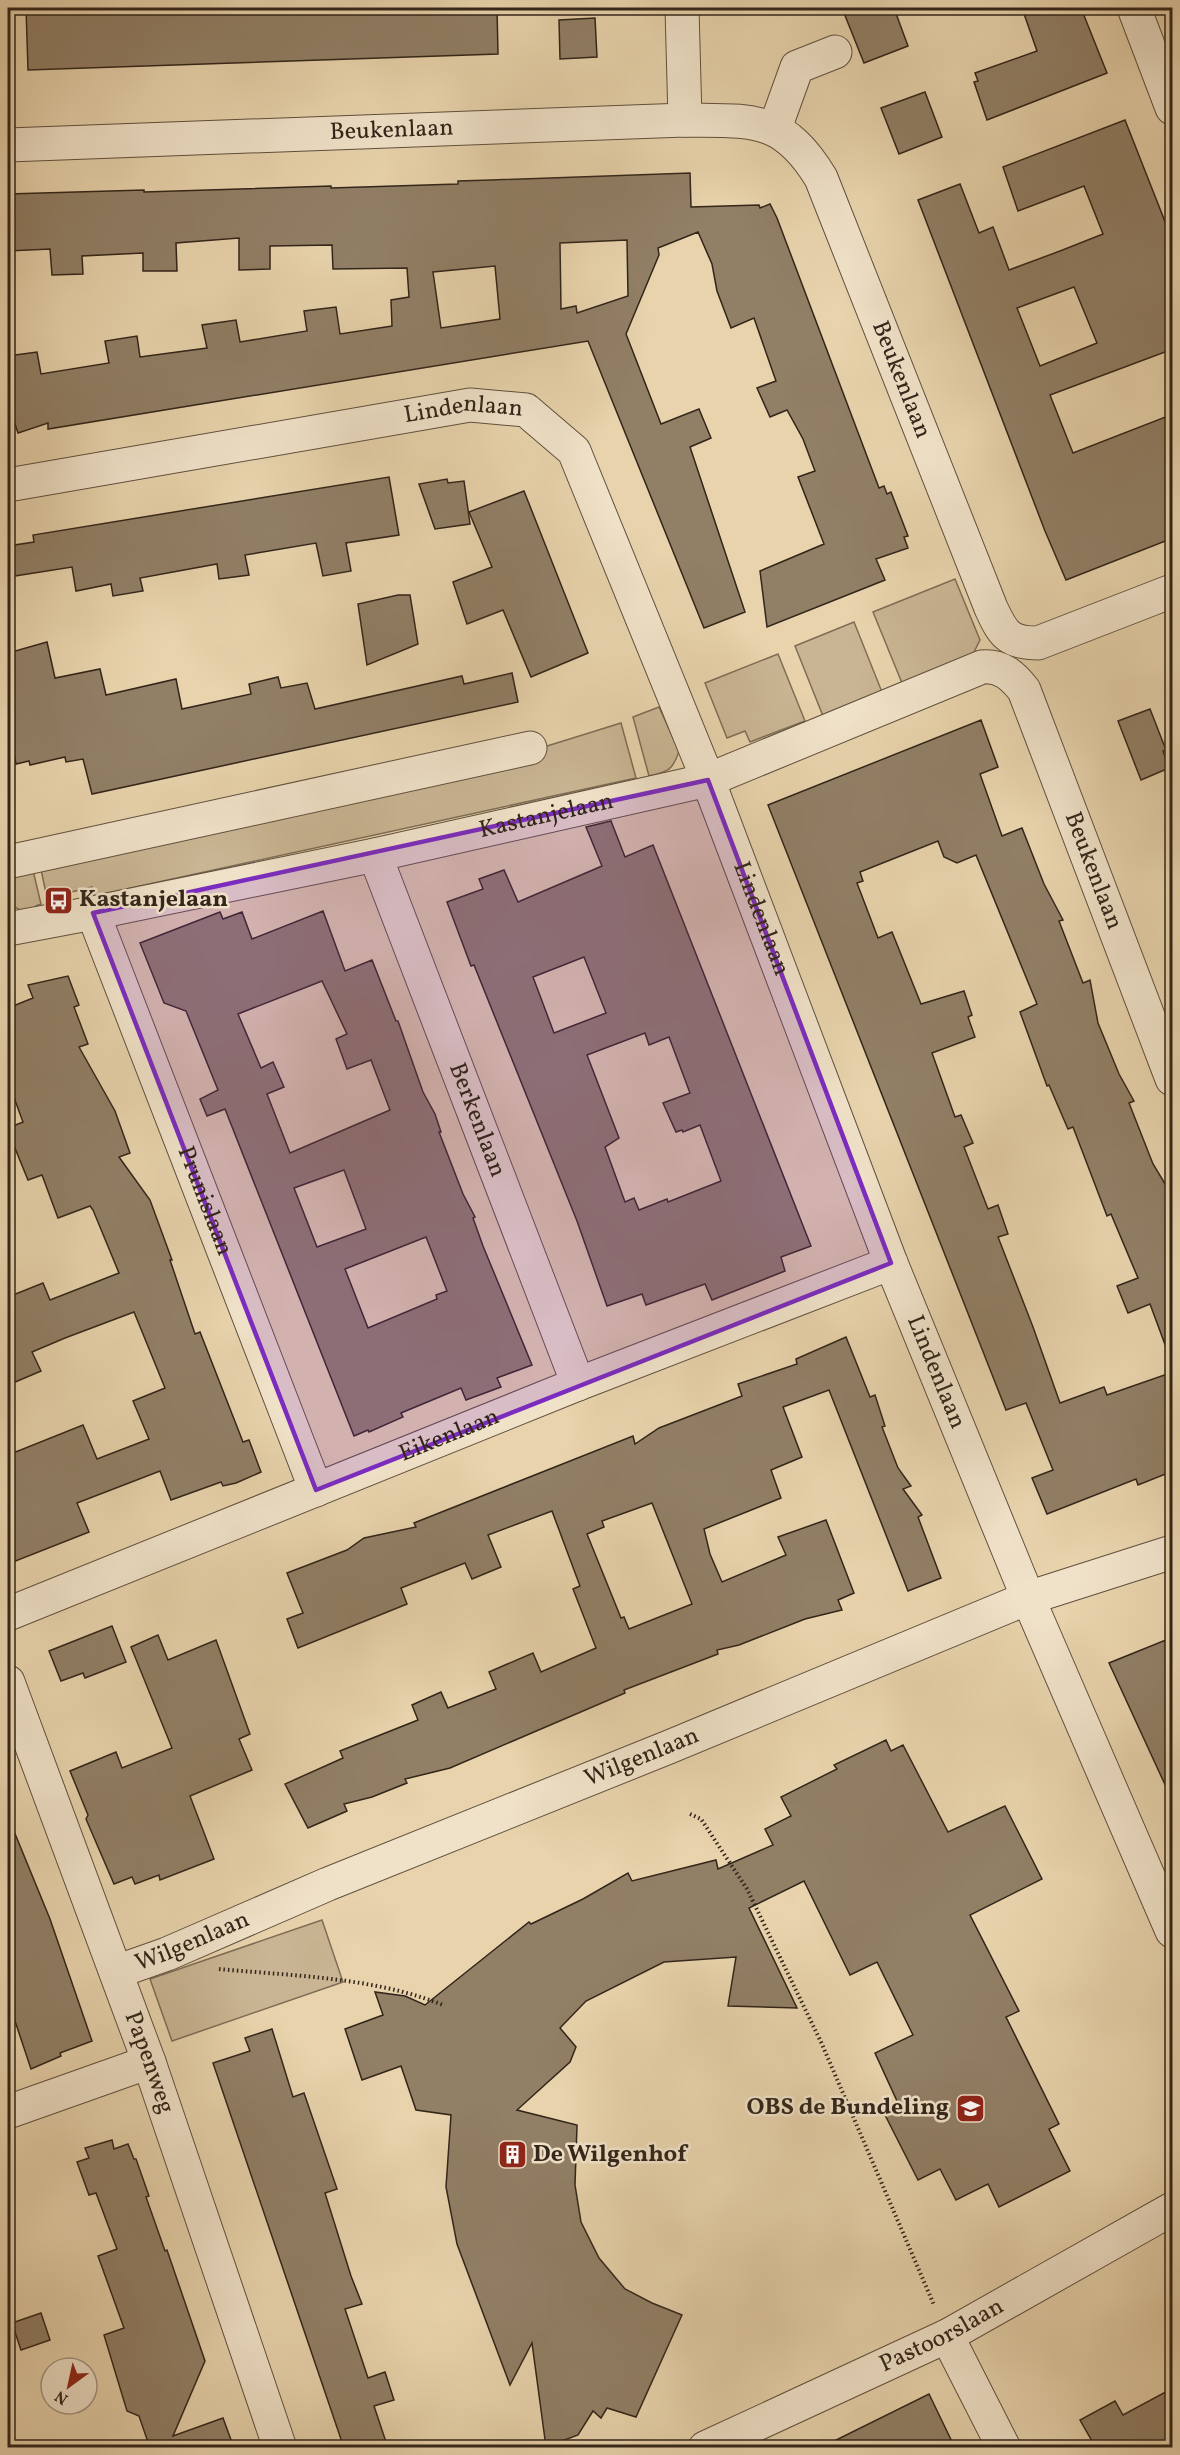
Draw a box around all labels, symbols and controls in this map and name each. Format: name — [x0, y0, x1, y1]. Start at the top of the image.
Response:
street label: Beukenlaan — [329, 112, 454, 150]
street label: Beukenlaan — [862, 316, 939, 444]
street label: Lindenlaan — [401, 387, 524, 433]
street label: Kastanjelaan — [476, 785, 617, 848]
street label: Beukenlaan — [1055, 807, 1131, 935]
street label: Lindenlaan — [724, 857, 798, 981]
place label: Kastanjelaan — [79, 883, 228, 917]
bus stop icon: Kastanjelaan — [42, 884, 74, 916]
street label: Berkenlaan — [439, 1058, 514, 1182]
street label: Prunislaan — [168, 1142, 241, 1261]
street label: Lindenlaan — [897, 1310, 974, 1434]
street label: Eikenlaan — [394, 1400, 505, 1471]
street label: Wilgenlaan — [579, 1719, 705, 1796]
street label: Wilgenlaan — [131, 1903, 255, 1981]
street label: Papenweg — [115, 2007, 182, 2119]
place label: OBS de Bundeling — [746, 2091, 949, 2125]
school or university icon: OBS de Bundeling — [954, 2092, 986, 2124]
place label: De Wilgenhof — [533, 2138, 689, 2172]
building icon: De Wilgenhof — [496, 2139, 528, 2171]
street label: Pastoorslaan — [874, 2290, 1010, 2382]
north arrow — [39, 2356, 99, 2416]
text: N — [51, 2384, 73, 2409]

